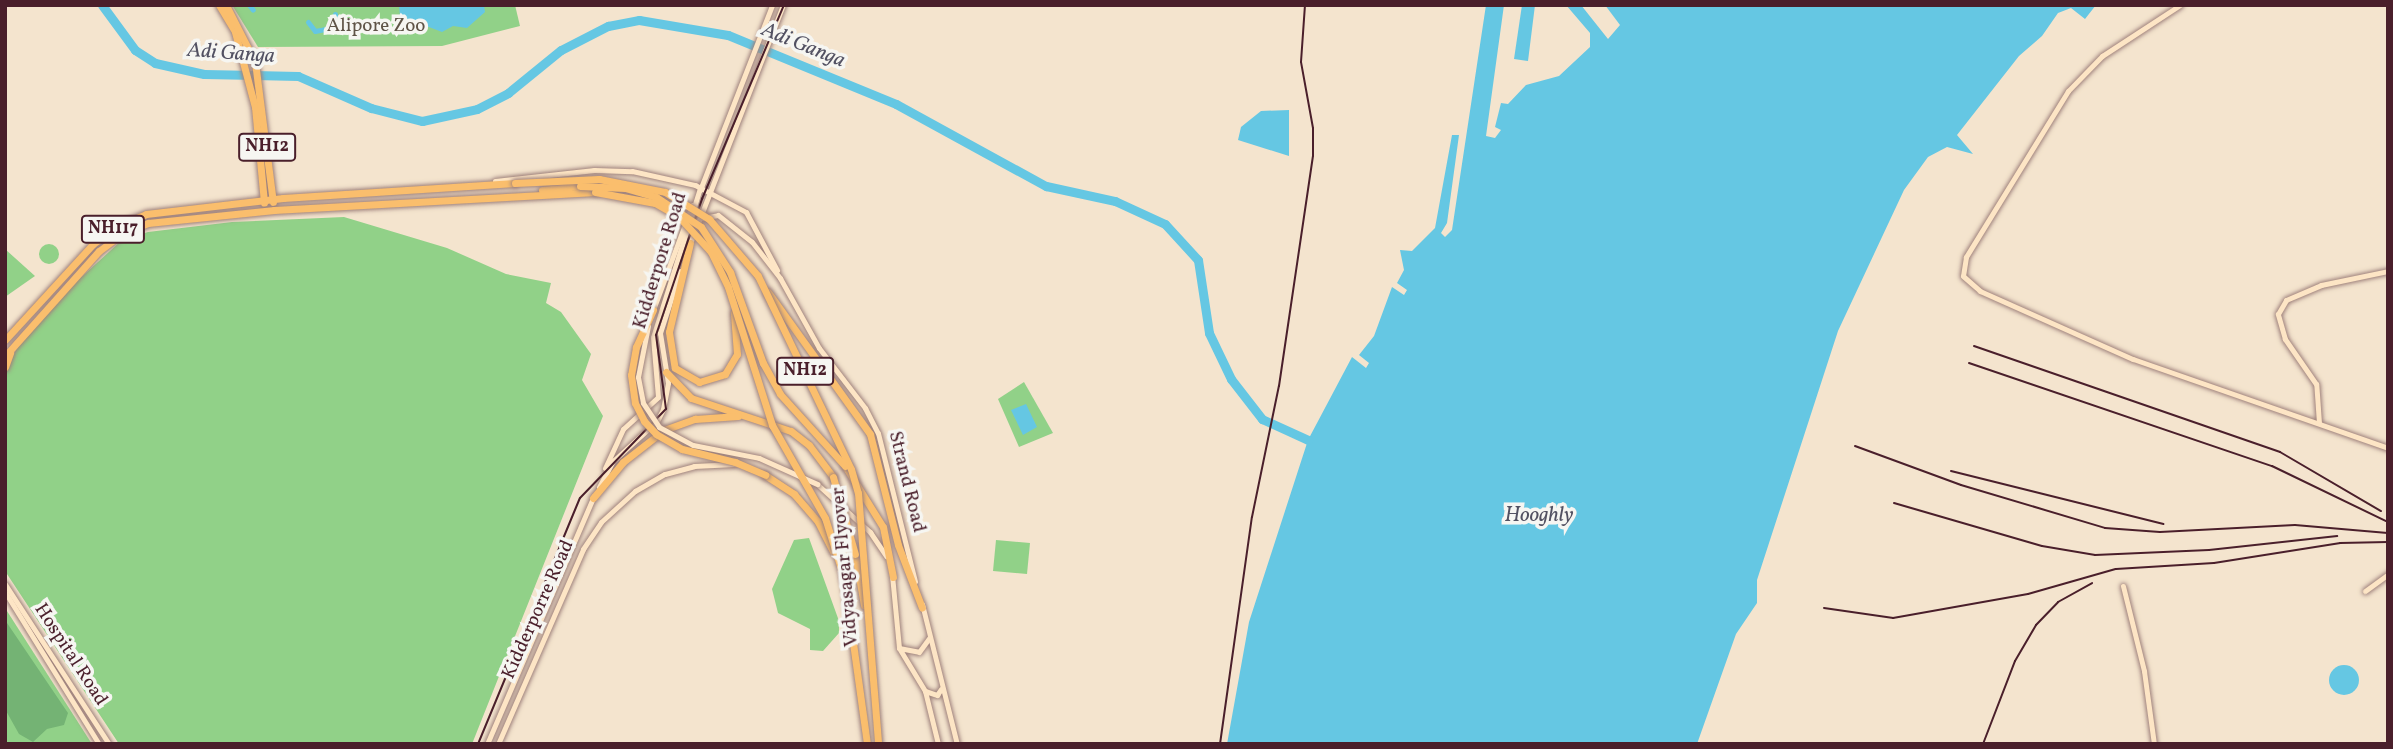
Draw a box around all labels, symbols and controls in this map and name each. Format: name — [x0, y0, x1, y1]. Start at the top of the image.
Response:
park label: Alipore Zoo — [327, 16, 425, 38]
water label: Adi Ganga — [758, 18, 848, 74]
water label: Adi Ganga — [186, 38, 276, 70]
road number: NH12 — [237, 132, 297, 162]
street label: Kidderpore Road — [629, 190, 693, 332]
road number: NH117 — [80, 214, 146, 244]
road number: NH12 — [775, 356, 835, 386]
street label: Strand Road — [882, 429, 930, 535]
street label: Vidyasagar Flyover — [828, 486, 864, 648]
water label: Hooghly — [1504, 503, 1574, 529]
street label: Kidderporre Road — [498, 537, 580, 683]
street label: Hospital Road — [28, 599, 112, 711]

